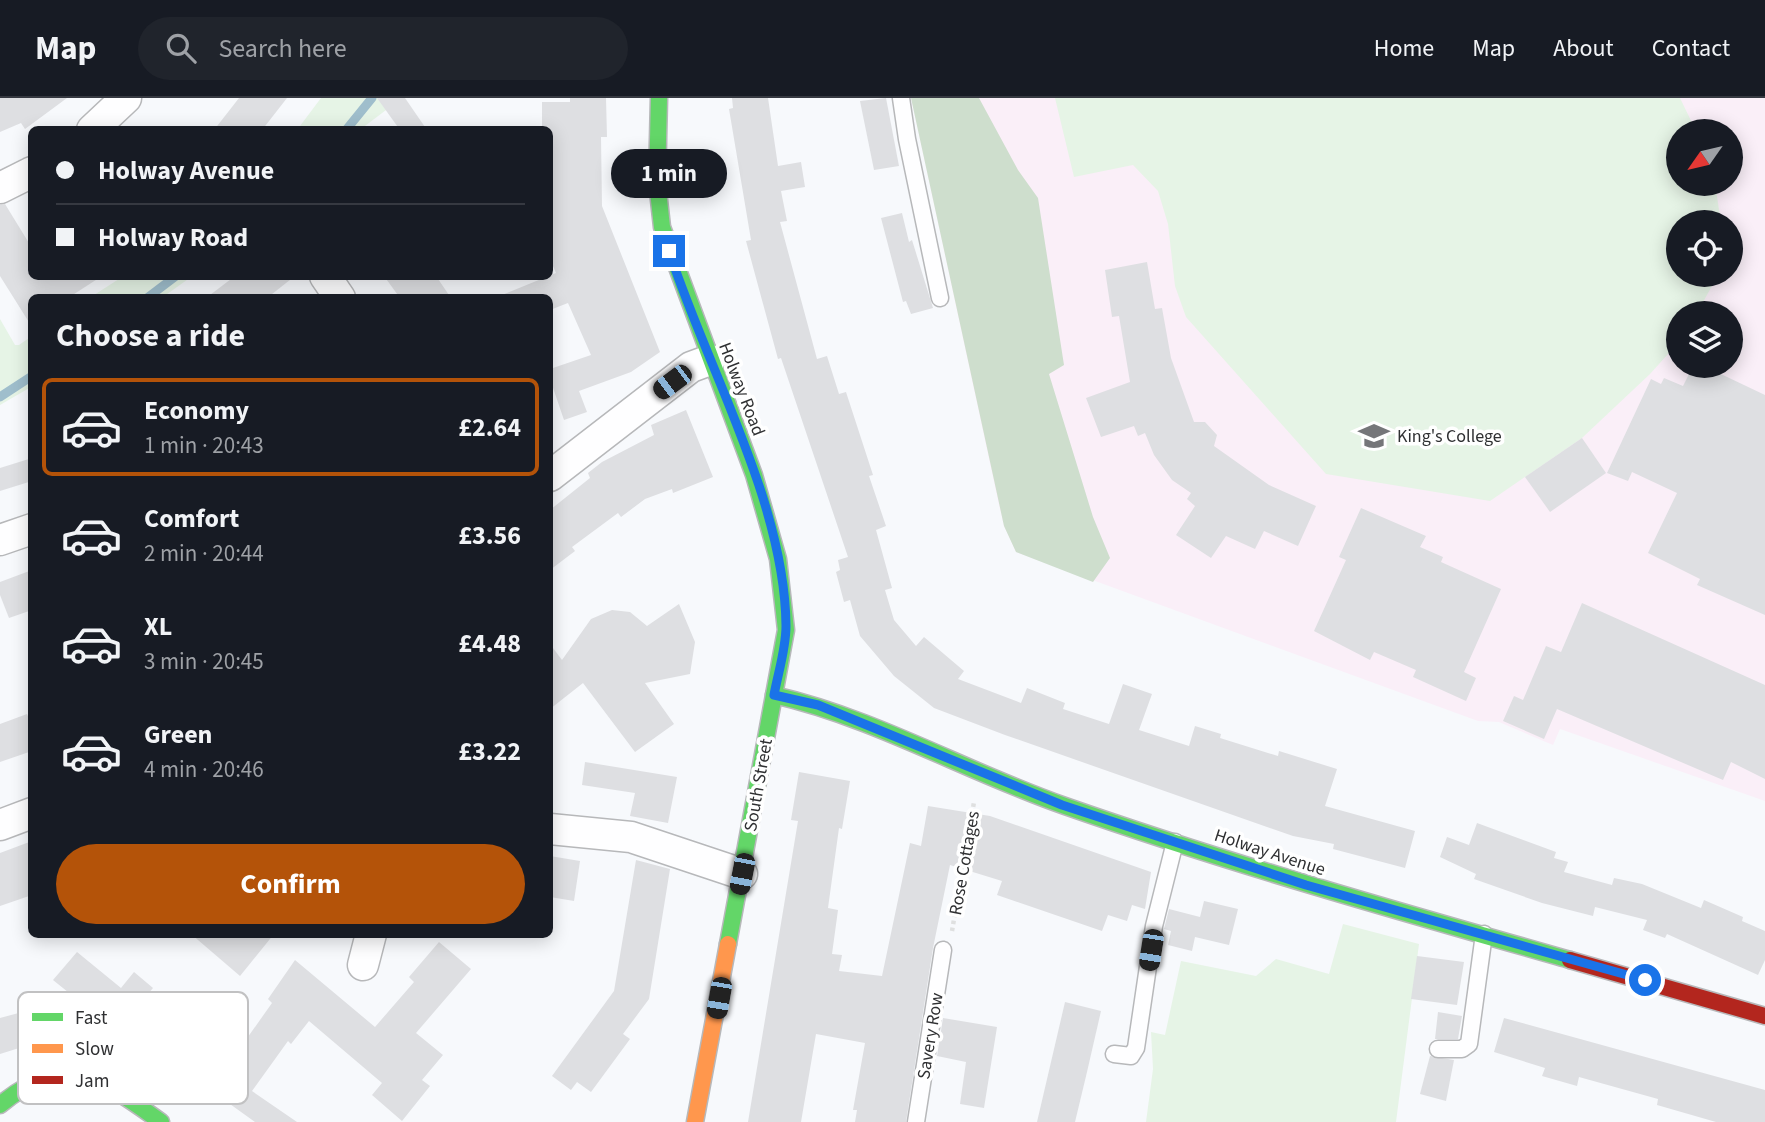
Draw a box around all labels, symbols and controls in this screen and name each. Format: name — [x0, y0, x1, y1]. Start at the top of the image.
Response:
search box — [138, 17, 628, 80]
text: Map — [35, 25, 96, 72]
icon: search — [162, 29, 200, 67]
text: Search here — [218, 30, 347, 67]
text: Home — [1374, 31, 1434, 66]
text: Map — [1472, 31, 1515, 66]
text: About — [1553, 31, 1614, 66]
text: Contact — [1652, 31, 1730, 66]
north arrow — [1666, 119, 1743, 196]
map controls — [1666, 119, 1743, 378]
callout: 1 min — [611, 150, 727, 198]
text: Holway Avenue — [98, 152, 274, 189]
text: 1 min — [641, 157, 697, 190]
button: locate — [1666, 210, 1743, 287]
text: Holway Road — [98, 219, 248, 256]
route end — [653, 235, 685, 267]
button: layers — [1666, 301, 1743, 378]
text: Choose a ride — [56, 313, 245, 359]
street label: Holway Road — [712, 339, 771, 440]
car — [649, 361, 696, 403]
text: Economy — [144, 392, 249, 429]
icon: car — [60, 396, 123, 459]
text: £2.64 — [458, 409, 521, 446]
school or university icon: King's College — [1357, 419, 1391, 453]
place label: King's College — [1397, 424, 1502, 449]
text: 1 min · 20:43 — [144, 429, 264, 462]
text: Comfort — [144, 500, 239, 537]
icon: car — [60, 504, 123, 567]
text: £3.56 — [458, 517, 521, 554]
text: 2 min · 20:44 — [144, 537, 264, 570]
text: XL — [144, 608, 172, 645]
icon: car — [60, 612, 123, 675]
text: £4.48 — [458, 625, 521, 662]
text: 3 min · 20:45 — [144, 645, 264, 678]
text: Green — [144, 716, 212, 753]
icon: car — [60, 720, 123, 783]
text: £3.22 — [458, 733, 521, 770]
street label: South Street — [738, 737, 779, 833]
text: 4 min · 20:46 — [144, 753, 264, 786]
street label: Rose Cottages — [943, 809, 986, 917]
street label: Holway Avenue — [1211, 823, 1329, 882]
button: Confirm — [56, 844, 525, 924]
car — [728, 851, 757, 897]
car — [1138, 928, 1165, 972]
route start — [1629, 964, 1661, 996]
car — [706, 975, 733, 1021]
street label: Savery Row — [911, 991, 950, 1081]
legend — [18, 992, 248, 1104]
text: Fast — [75, 1005, 108, 1032]
text: Slow — [75, 1036, 114, 1063]
text: Jam — [75, 1068, 109, 1095]

